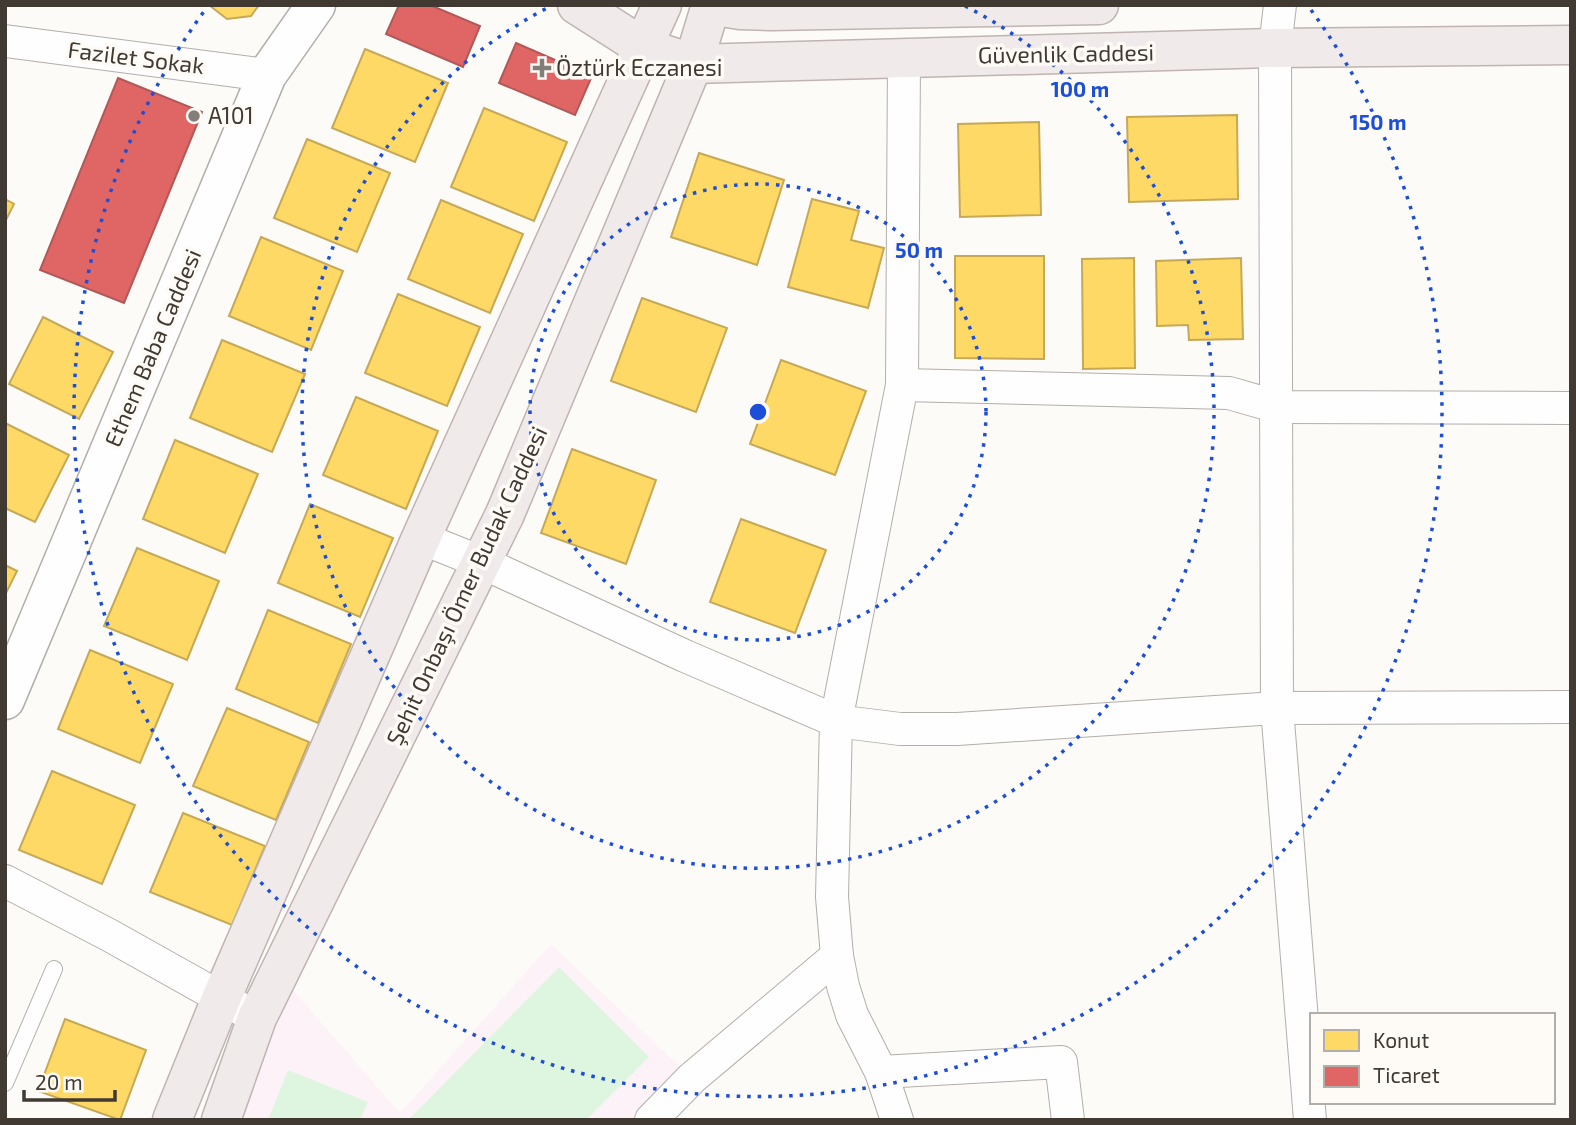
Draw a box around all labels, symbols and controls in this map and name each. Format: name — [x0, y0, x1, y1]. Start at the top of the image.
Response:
street label: Fazilet Sokak — [66, 35, 206, 79]
street label: Güvenlik Caddesi — [978, 37, 1154, 69]
place label: Öztürk Eczanesi — [556, 53, 722, 81]
marker: Öztürk Eczanesi — [534, 60, 550, 76]
text: 100 m — [1051, 76, 1109, 101]
place label: A101 — [208, 101, 254, 129]
marker: A101 — [186, 108, 202, 124]
text: 150 m — [1350, 109, 1406, 134]
text: 50 m — [895, 237, 943, 262]
street label: Ethem Baba Caddesi — [98, 244, 206, 451]
centre of rings — [746, 400, 770, 424]
street label: Şehit Onbaşı Ömer Budak Caddesi — [380, 422, 553, 750]
legend — [1310, 1013, 1555, 1104]
text: Konut — [1373, 1027, 1429, 1052]
scale bar — [24, 1058, 116, 1102]
text: Ticaret — [1373, 1062, 1440, 1087]
text: 20 m — [35, 1069, 83, 1094]

